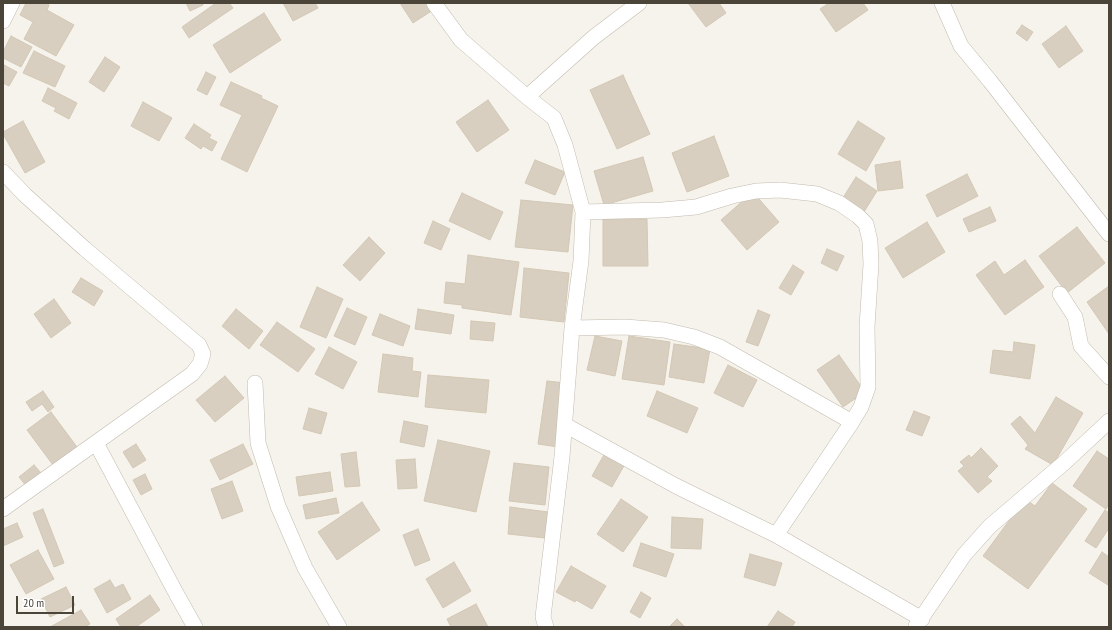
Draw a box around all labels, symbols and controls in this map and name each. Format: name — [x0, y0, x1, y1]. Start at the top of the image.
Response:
scale bar — [18, 588, 76, 614]
text: 20 m — [23, 595, 44, 610]

